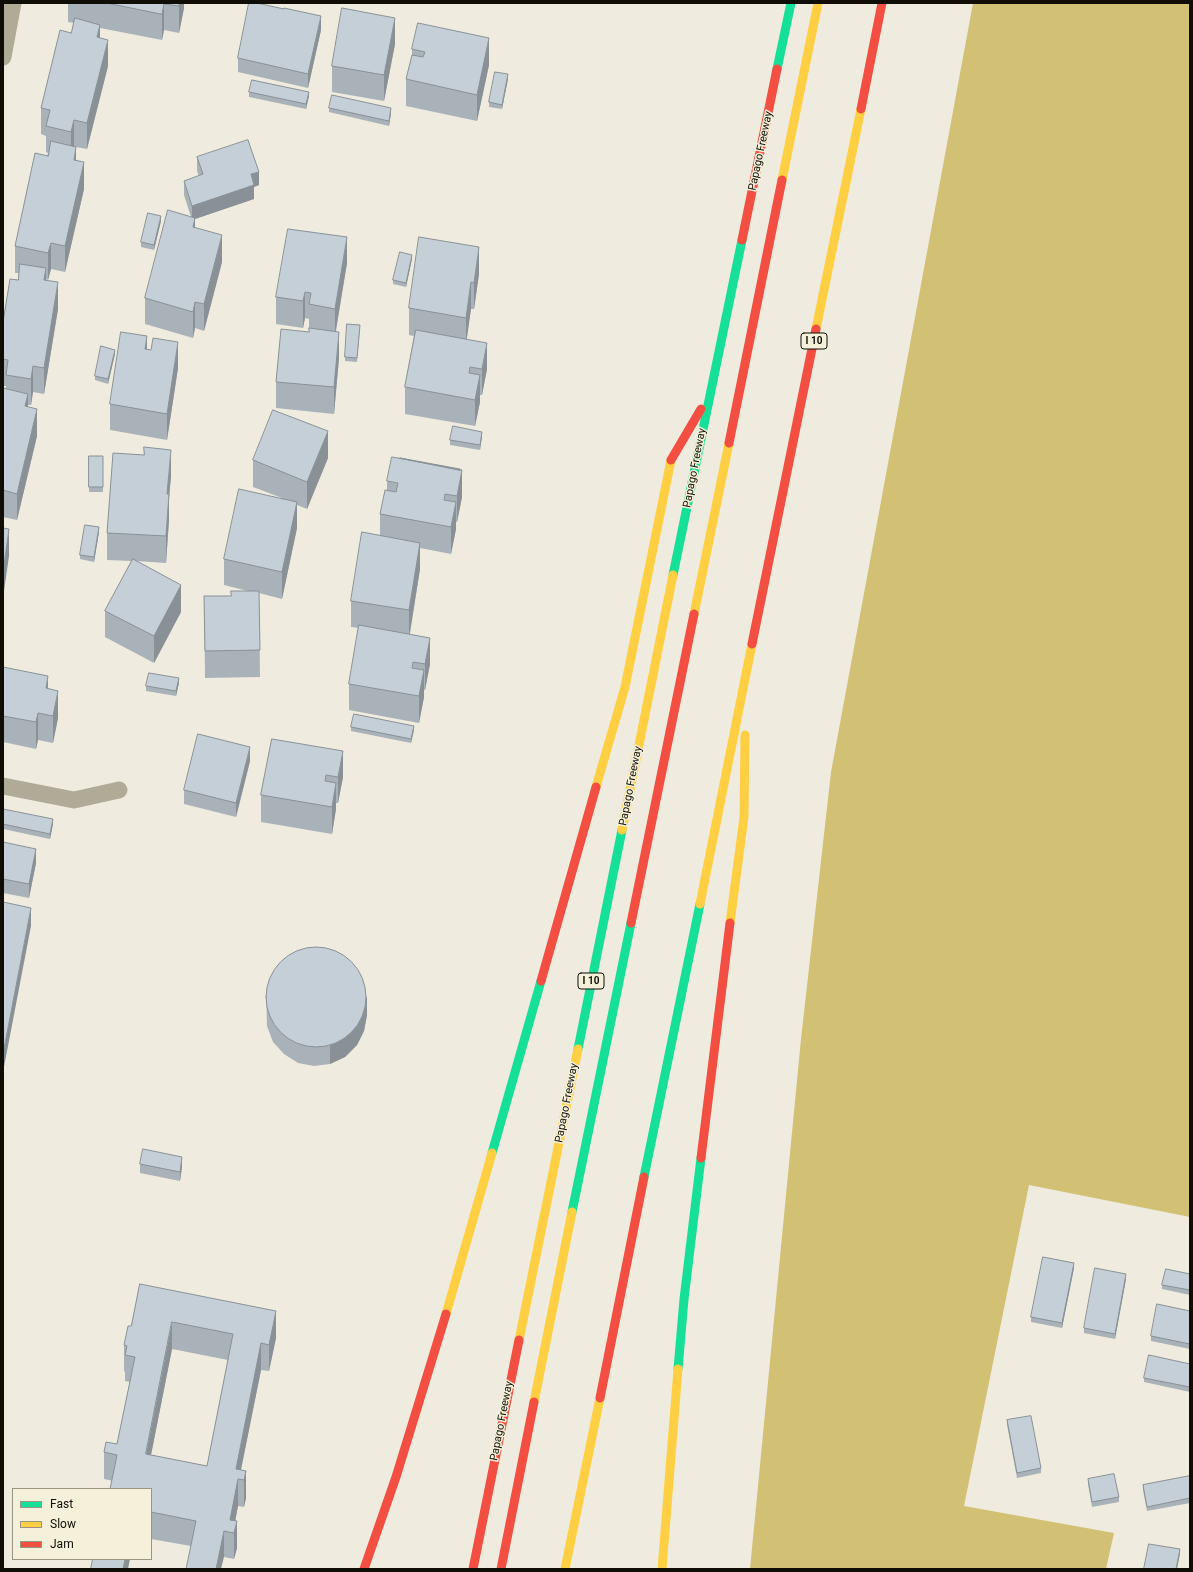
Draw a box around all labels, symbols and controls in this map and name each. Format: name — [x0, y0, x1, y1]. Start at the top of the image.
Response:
street label: Papago Freeway — [746, 110, 776, 192]
road number: I 10 — [801, 333, 827, 349]
street label: Papago Freeway — [681, 427, 709, 509]
street label: Papago Freeway — [617, 745, 645, 827]
road number: I 10 — [578, 973, 604, 989]
street label: Papago Freeway — [553, 1062, 581, 1144]
street label: Papago Freeway — [488, 1380, 516, 1462]
legend — [12, 1488, 152, 1560]
text: Fast — [50, 1497, 73, 1511]
text: Slow — [50, 1517, 76, 1531]
text: Jam — [50, 1537, 74, 1551]

